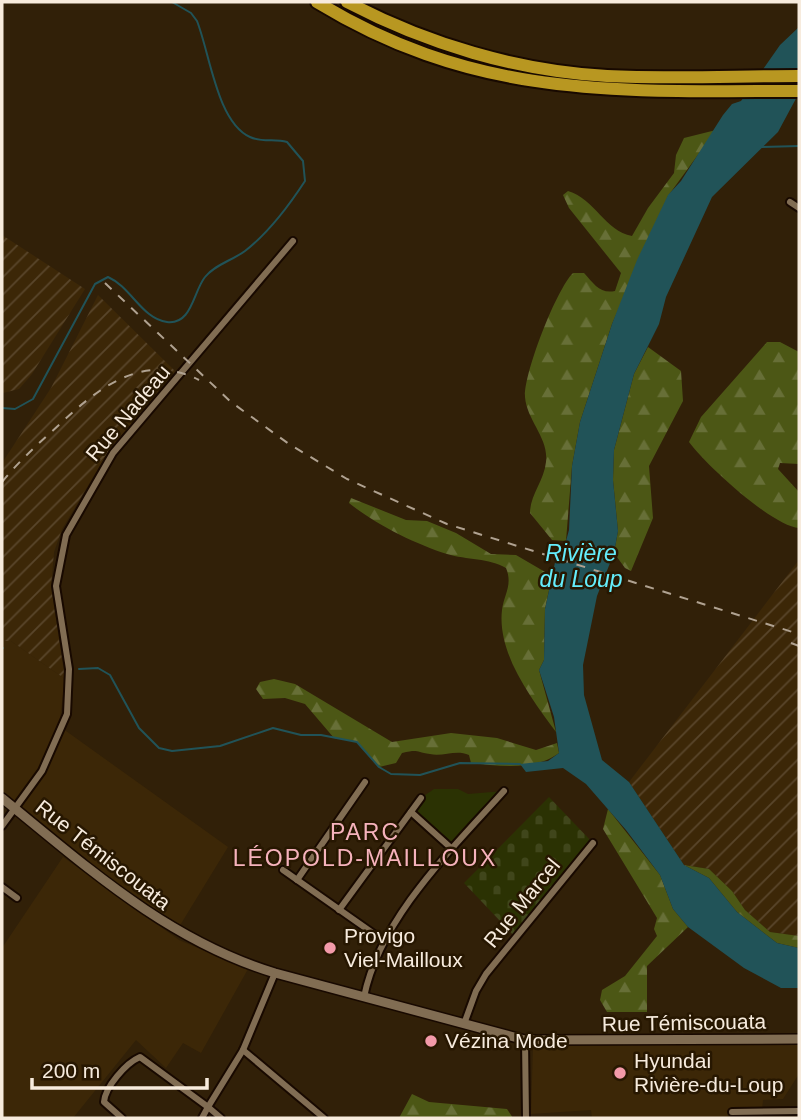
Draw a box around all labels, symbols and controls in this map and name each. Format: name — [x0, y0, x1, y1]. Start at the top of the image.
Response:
street label: Rue Nadeau — [81, 360, 174, 465]
water label: Rivière du Loup — [539, 540, 623, 592]
street label: Rue Témiscouata — [32, 795, 175, 914]
district label: PARC LÉOPOLD-MAILLOUX — [233, 819, 497, 871]
street label: Rue Marcel — [479, 854, 564, 952]
place label: Provigo Viel-Mailloux — [344, 924, 463, 971]
marker: Provigo Viel-Mailloux — [322, 940, 338, 956]
street label: Rue Témiscouata — [602, 1010, 767, 1035]
place label: Vézina Mode — [445, 1029, 568, 1052]
marker: Vézina Mode — [423, 1033, 439, 1049]
scale bar — [32, 1046, 206, 1090]
place label: Hyundai Rivière-du-Loup — [634, 1049, 783, 1096]
text: 200 m — [42, 1059, 100, 1082]
marker: Hyundai Rivière-du-Loup — [612, 1065, 628, 1081]

